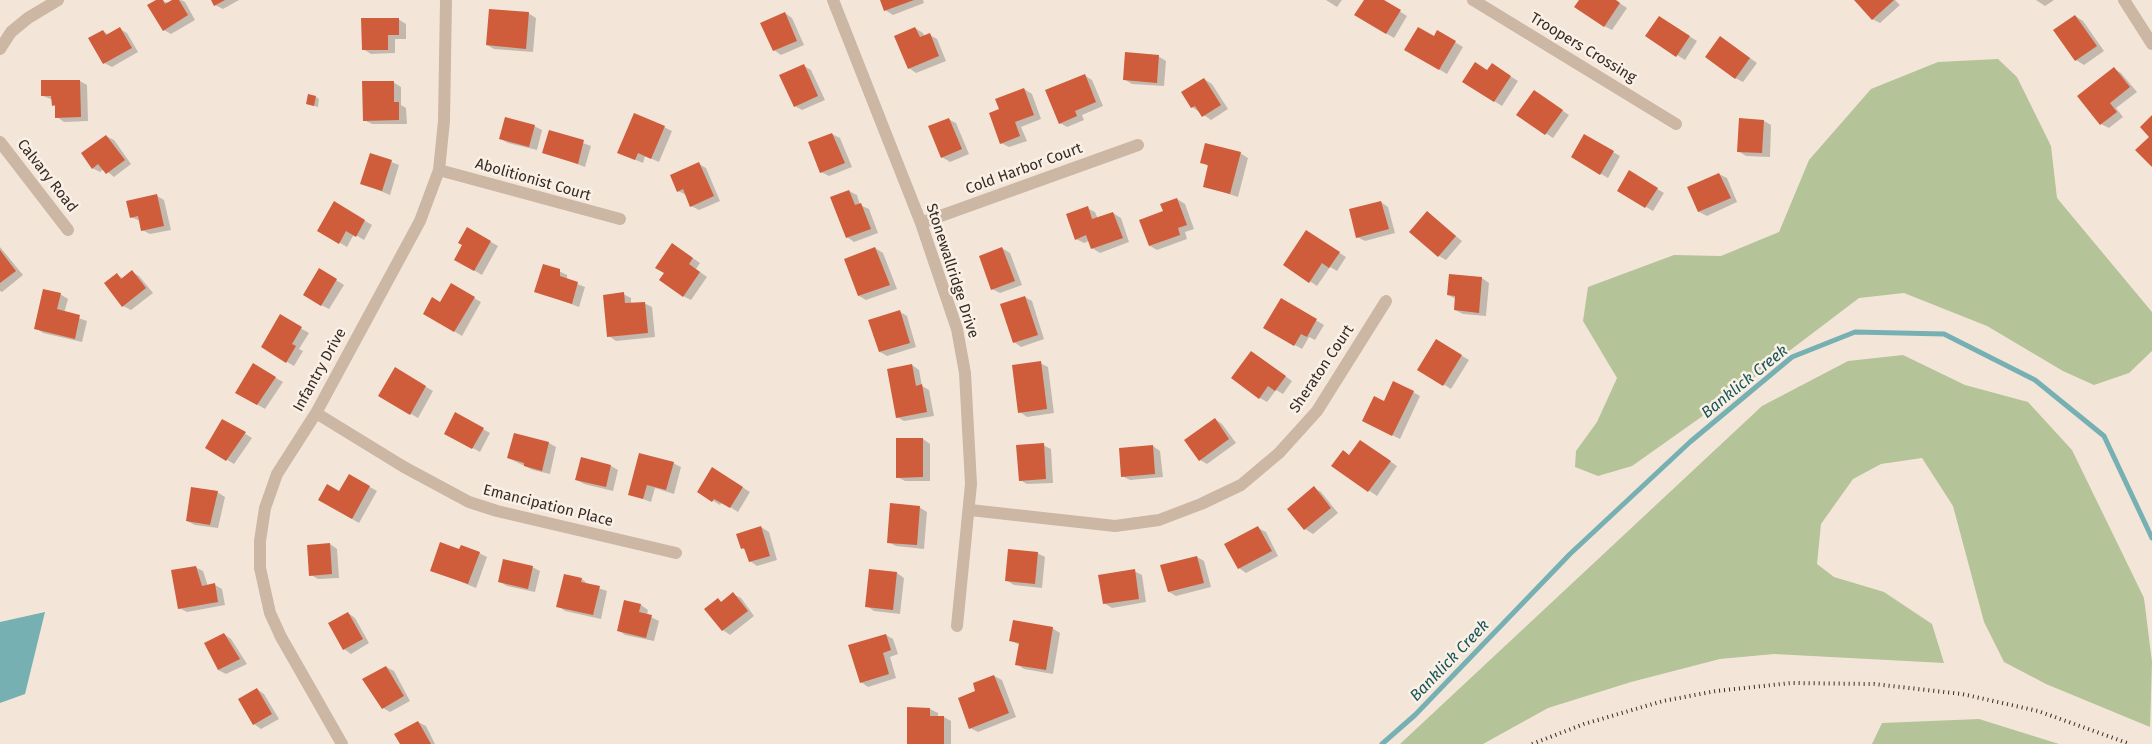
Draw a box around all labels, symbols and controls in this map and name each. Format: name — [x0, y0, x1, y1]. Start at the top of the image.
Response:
street label: Troopers Crossing — [1527, 9, 1639, 87]
street label: Calvary Road — [13, 136, 81, 216]
street label: Cold Harbor Court — [963, 140, 1085, 198]
street label: Abolitionist Court — [473, 155, 593, 205]
street label: Stonewallridge Drive — [922, 201, 982, 341]
street label: Sheraton Court — [1286, 322, 1358, 416]
street label: Infantry Drive — [290, 325, 350, 415]
water label: Banklick Creek — [1698, 341, 1792, 423]
street label: Emancipation Place — [481, 481, 615, 531]
water label: Banklick Creek — [1406, 616, 1494, 706]

